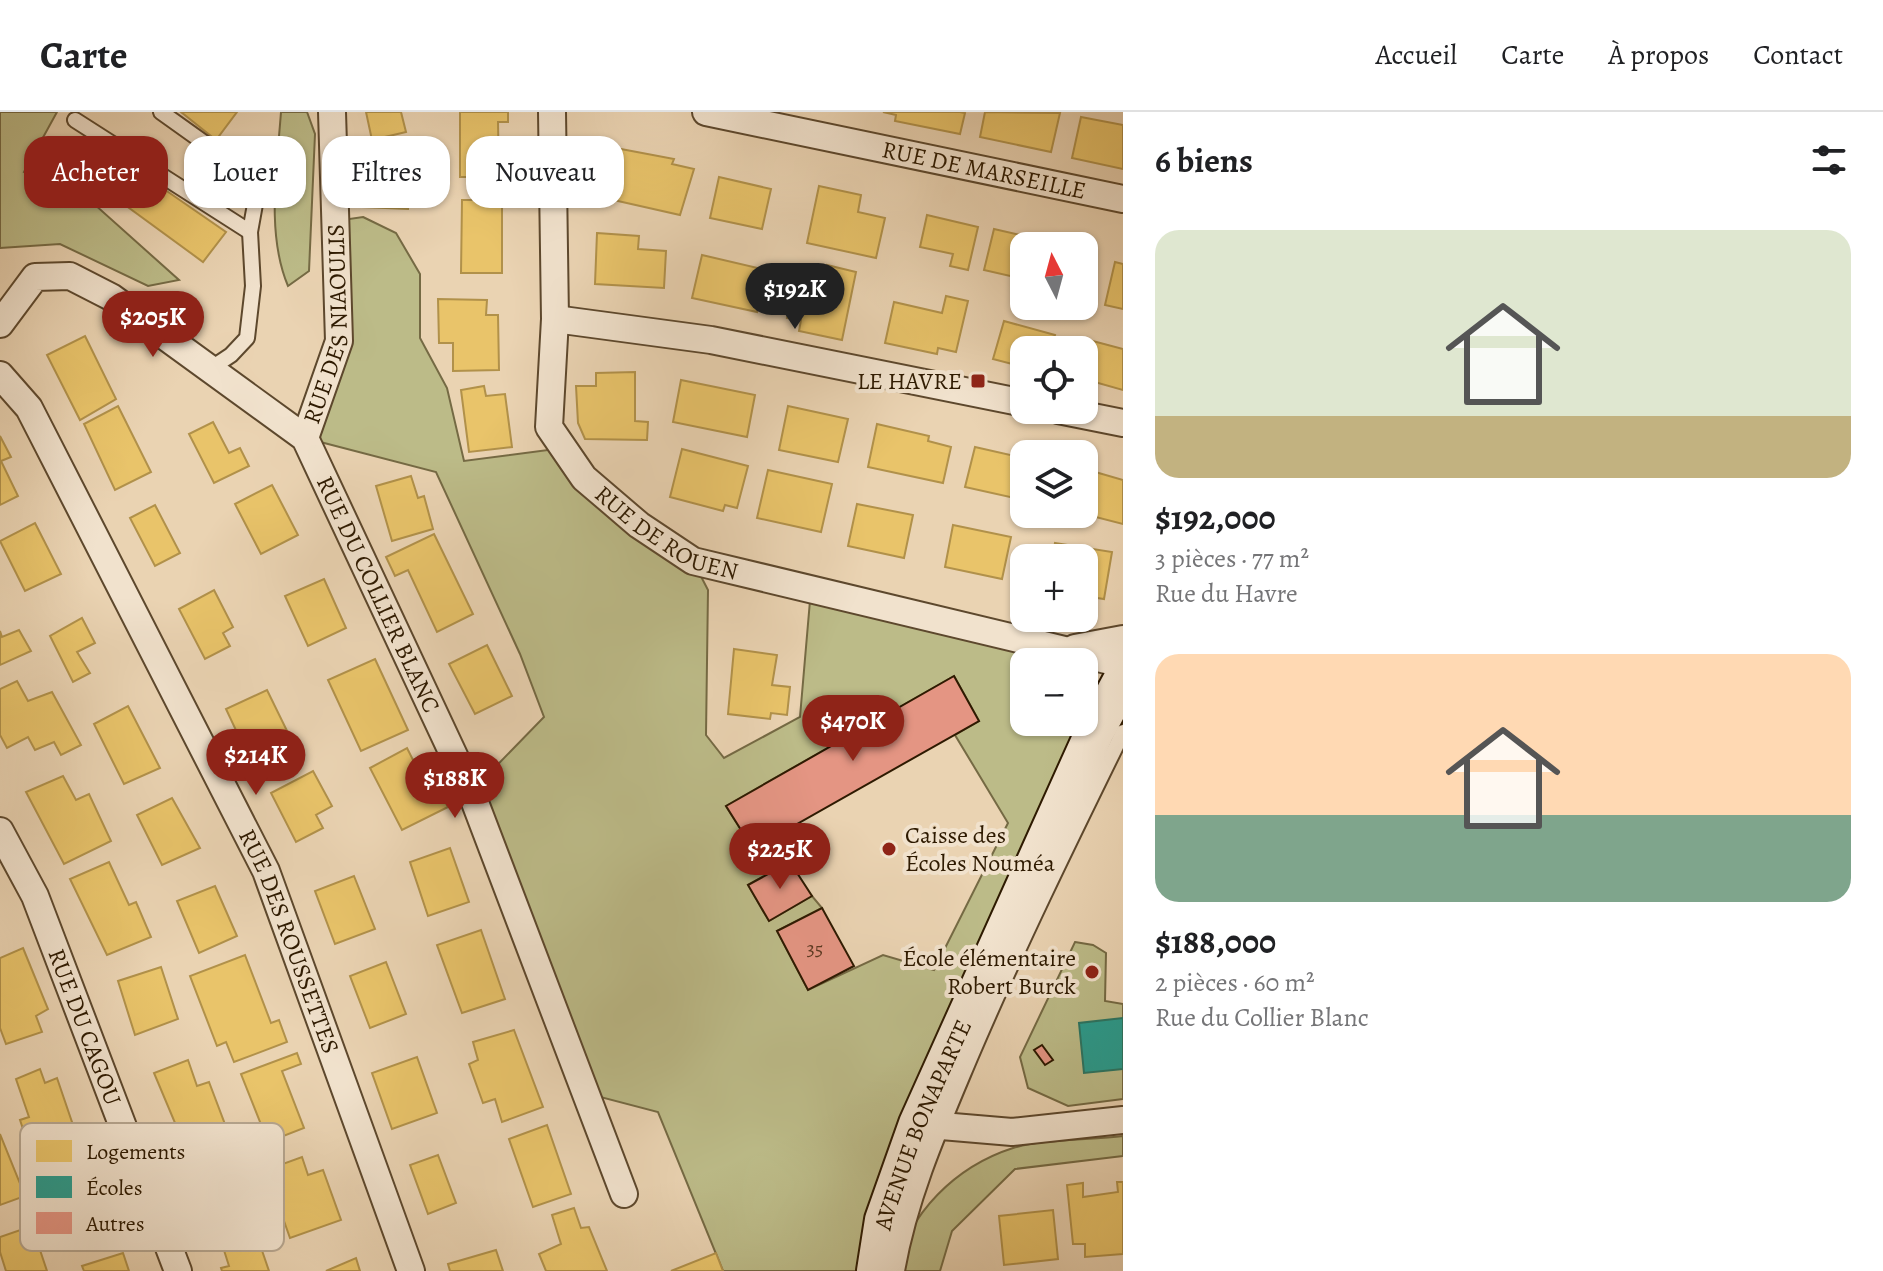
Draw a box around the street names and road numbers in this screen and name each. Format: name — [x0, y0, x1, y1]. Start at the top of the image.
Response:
street label: RUE DE MARSEILLE — [879, 133, 1089, 207]
street label: RUE DES NIAOULIS — [295, 224, 355, 428]
street label: RUE DU COLLIER BLANC — [309, 471, 447, 718]
street label: RUE DE ROUEN — [588, 478, 741, 587]
street label: RUE DES ROUSSETTES — [231, 823, 347, 1058]
street label: RUE DU CAGOU — [41, 944, 129, 1110]
street label: AVENUE BONAPARTE — [866, 1014, 979, 1233]

